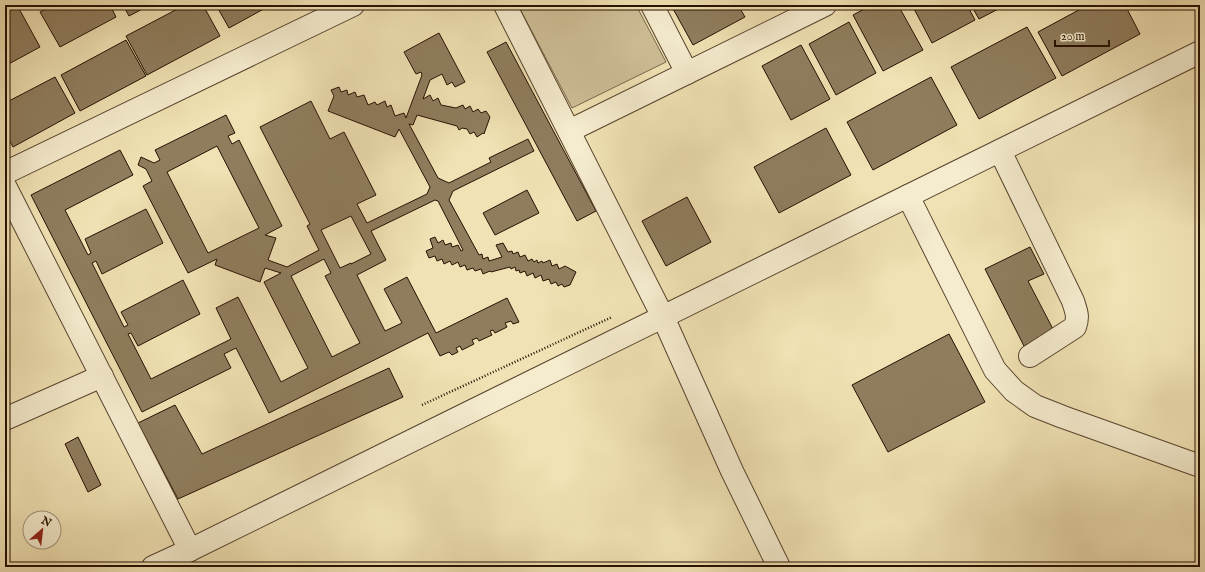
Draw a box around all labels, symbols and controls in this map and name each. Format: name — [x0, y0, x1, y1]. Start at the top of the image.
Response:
scale bar — [1055, 22, 1109, 48]
text: 20 m — [1061, 29, 1084, 44]
north arrow — [22, 510, 62, 550]
text: N — [38, 513, 54, 531]

